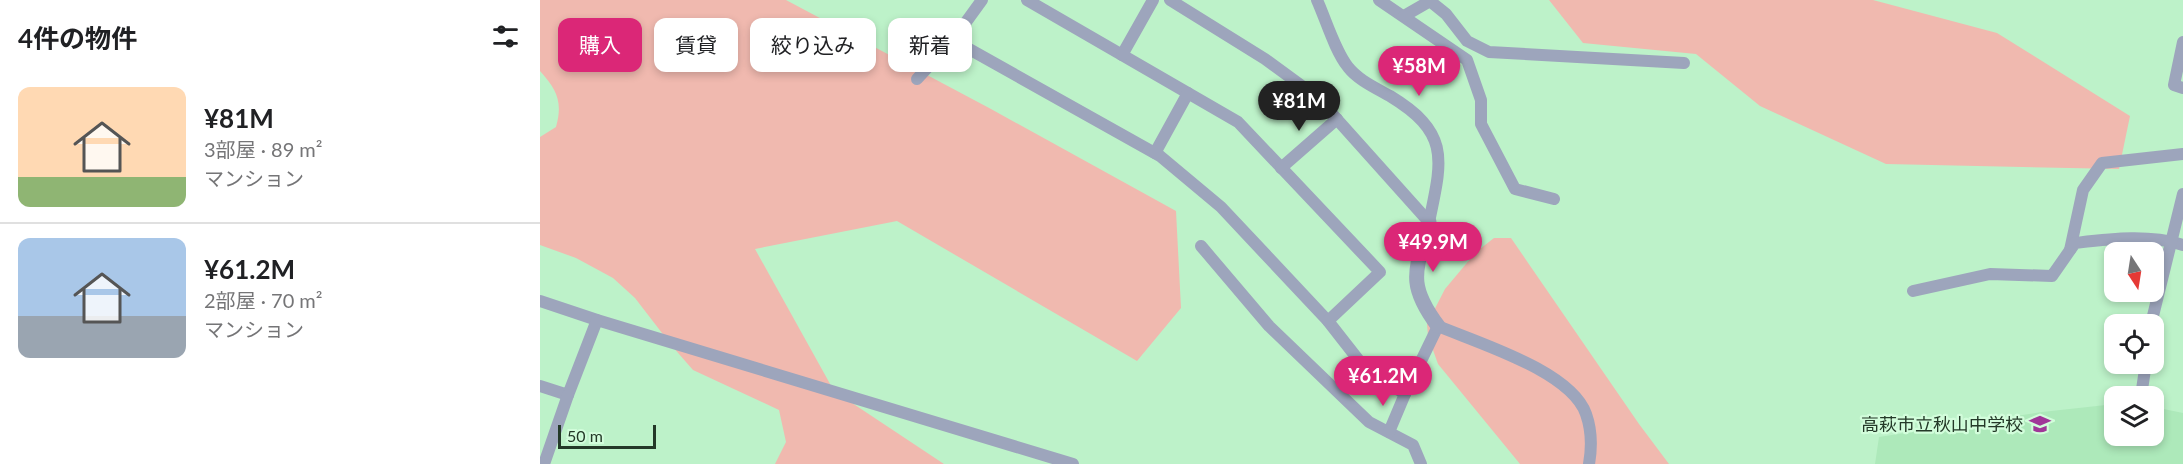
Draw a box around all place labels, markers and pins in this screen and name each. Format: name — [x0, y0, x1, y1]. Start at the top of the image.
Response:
pin: ¥58M — [1383, 46, 1455, 97]
pin: ¥81M — [1263, 81, 1335, 132]
pin: ¥49.9M — [1384, 222, 1482, 273]
pin: ¥61.2M — [1334, 356, 1432, 407]
school or university icon: 高萩市立秋山中学校 — [2028, 412, 2052, 436]
place label: 高萩市立秋山中学校 — [1861, 413, 2023, 435]

